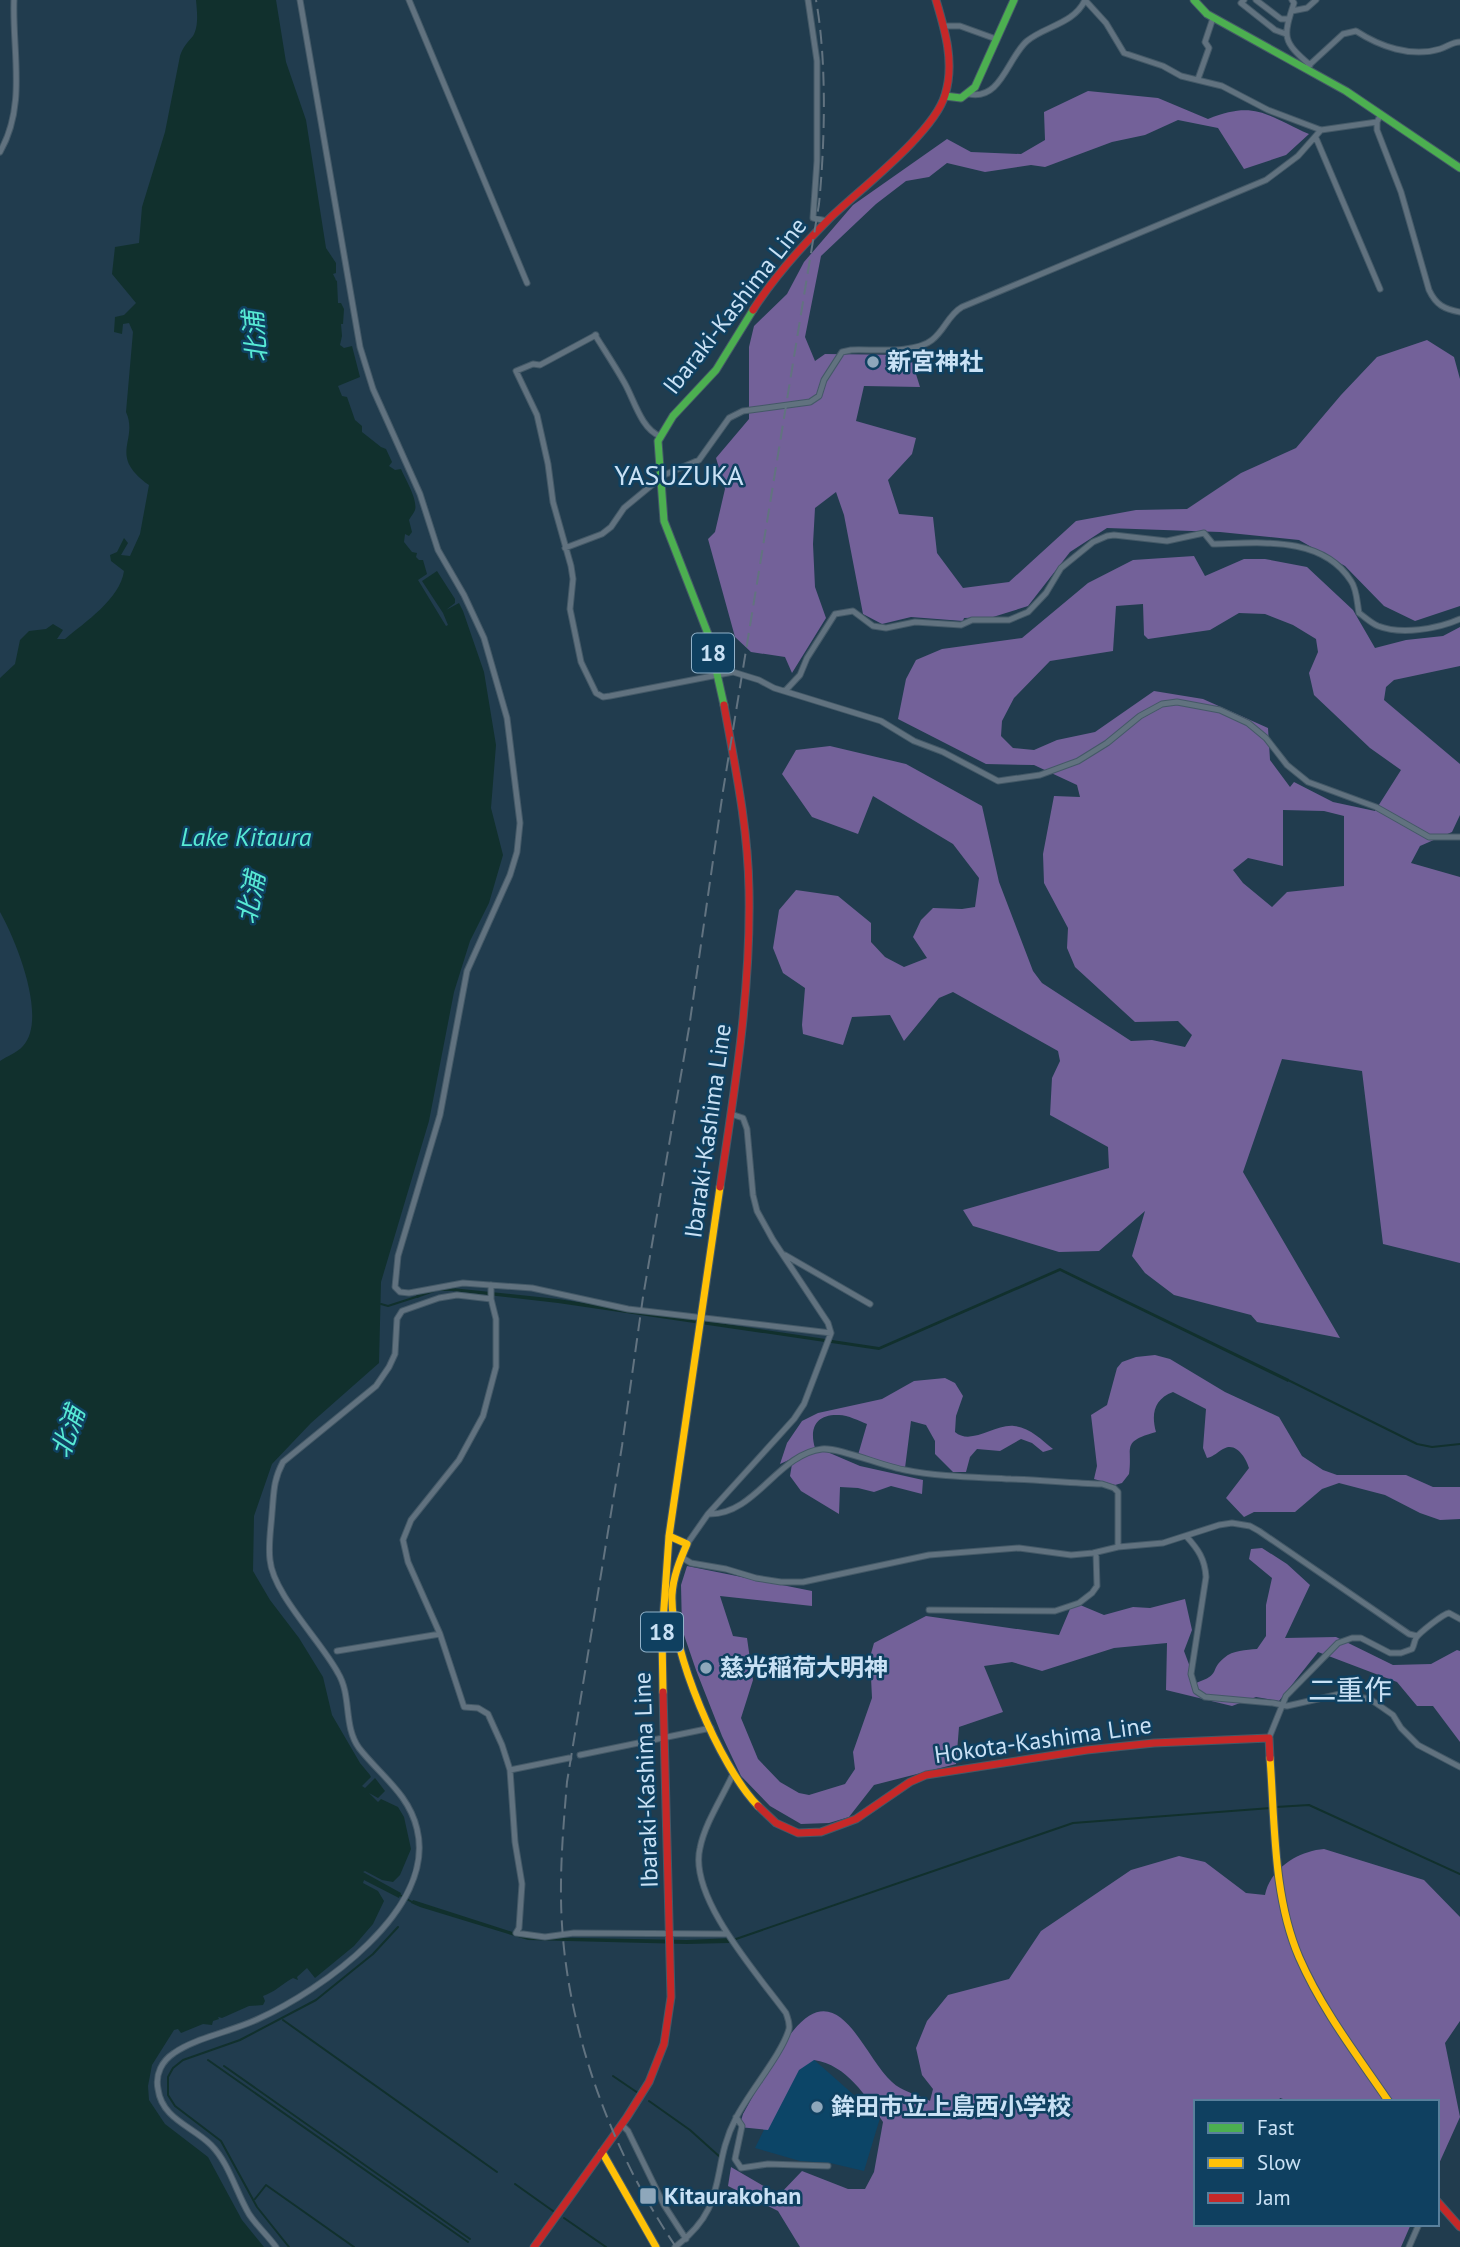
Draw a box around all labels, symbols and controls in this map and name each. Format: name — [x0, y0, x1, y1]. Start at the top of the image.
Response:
street label: Ibaraki-Kashima Line — [656, 211, 813, 400]
water label: 北浦 — [235, 306, 273, 364]
place label: 新宮神社 — [887, 346, 983, 377]
marker: 新宮神社 — [865, 354, 881, 370]
district label: YASUZUKA — [614, 456, 744, 493]
road number: 18 — [692, 634, 734, 673]
water label: Lake Kitaura — [181, 820, 312, 853]
water label: 北浦 — [229, 865, 272, 927]
street label: Ibaraki-Kashima Line — [677, 1022, 738, 1240]
water label: 北浦 — [43, 1398, 93, 1462]
road number: 18 — [641, 1612, 683, 1652]
place label: 慈光稲荷大明神 — [720, 1652, 888, 1683]
marker: 慈光稲荷大明神 — [698, 1660, 714, 1676]
district label: 二重作 — [1308, 1671, 1392, 1708]
street label: Ibaraki-Kashima Line — [626, 1672, 665, 1888]
street label: Hokota-Kashima Line — [932, 1709, 1154, 1770]
place label: 鉾田市立上島西小学校 — [831, 2091, 1071, 2122]
marker: 鉾田市立上島西小学校 — [809, 2099, 825, 2115]
legend — [1194, 2100, 1439, 2226]
text: Fast — [1257, 2114, 1294, 2141]
text: Slow — [1257, 2149, 1301, 2176]
place label: Kitaurakohan — [664, 2180, 801, 2211]
text: Jam — [1256, 2184, 1291, 2211]
marker: Kitaurakohan — [638, 2186, 658, 2206]

